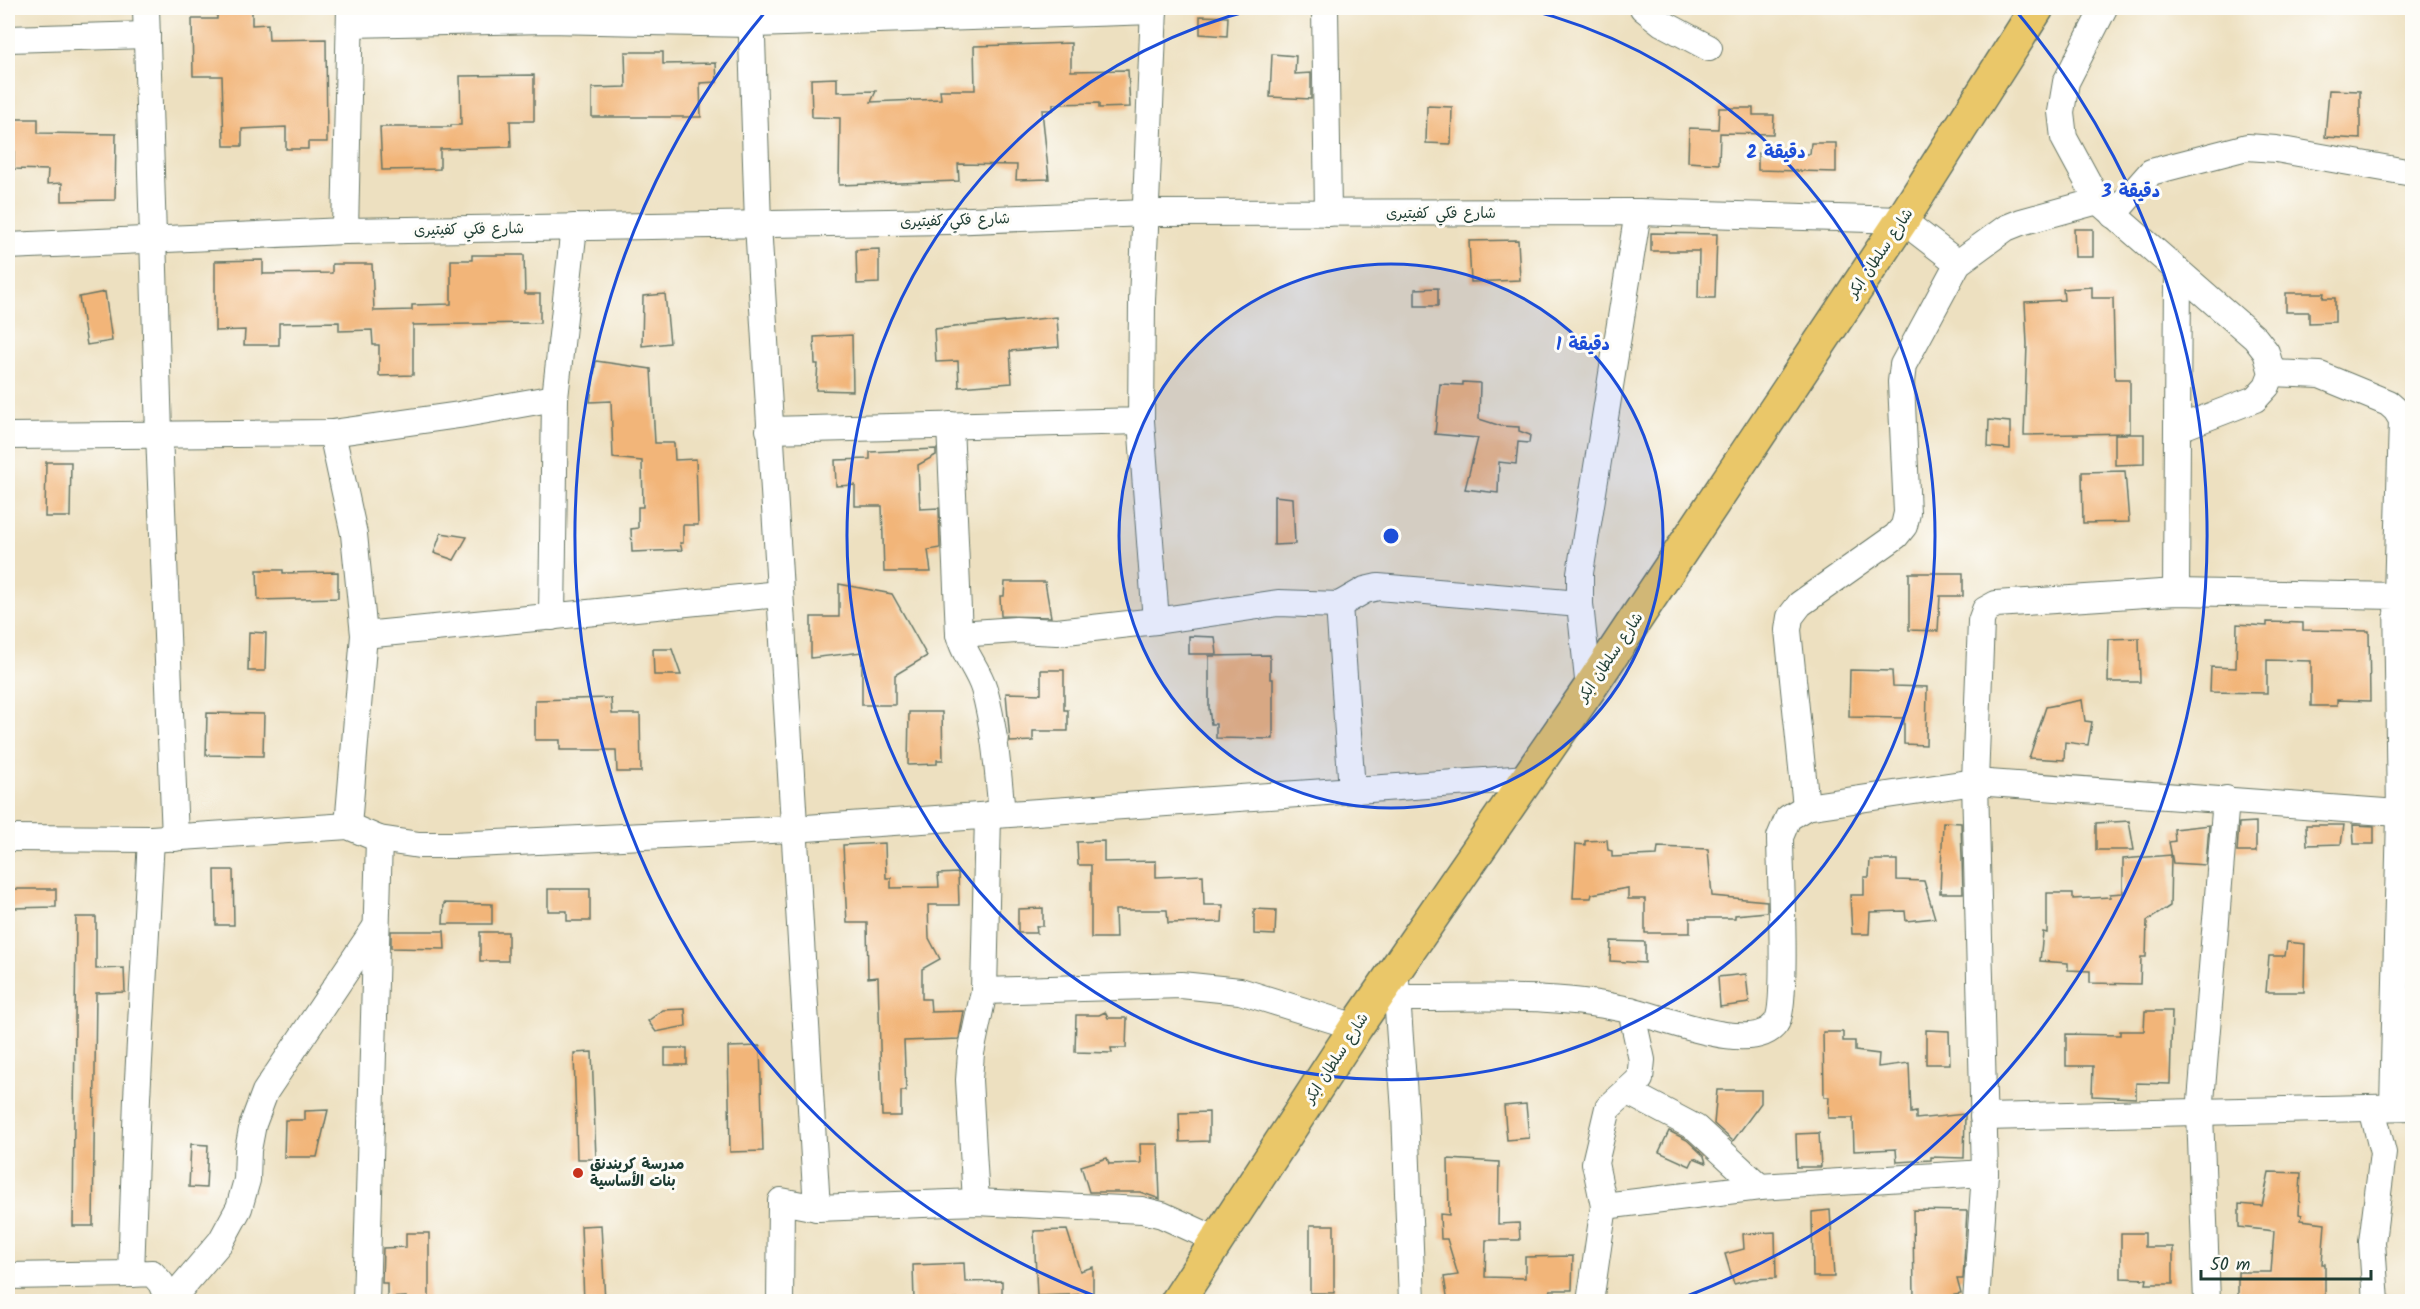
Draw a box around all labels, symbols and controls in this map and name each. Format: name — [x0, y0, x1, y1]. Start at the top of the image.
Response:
text: 2 دقيقة — [1747, 139, 1805, 168]
text: 3 دقيقة — [2101, 178, 2160, 207]
street label: شارع فكي كفيتيرى — [1386, 202, 1496, 226]
street label: شارع سلطان ابكر — [1841, 204, 1920, 305]
street label: شارع فكي كفيتيرى — [900, 207, 1010, 235]
street label: شارع فكي كفيتيرى — [414, 217, 524, 243]
text: 1 دقيقة — [1556, 331, 1610, 360]
centre of rings — [1381, 526, 1401, 546]
street label: شارع سلطان ابكر — [1571, 608, 1650, 709]
street label: شارع سلطان ابكر — [1297, 1008, 1375, 1110]
place label: مدرسة كريندنق بنات الأساسية — [590, 1153, 684, 1194]
marker: مدرسة كريندنق بنات الأساسية — [571, 1166, 585, 1180]
scale bar — [2201, 1243, 2370, 1281]
text: 50 m — [2210, 1251, 2250, 1280]

